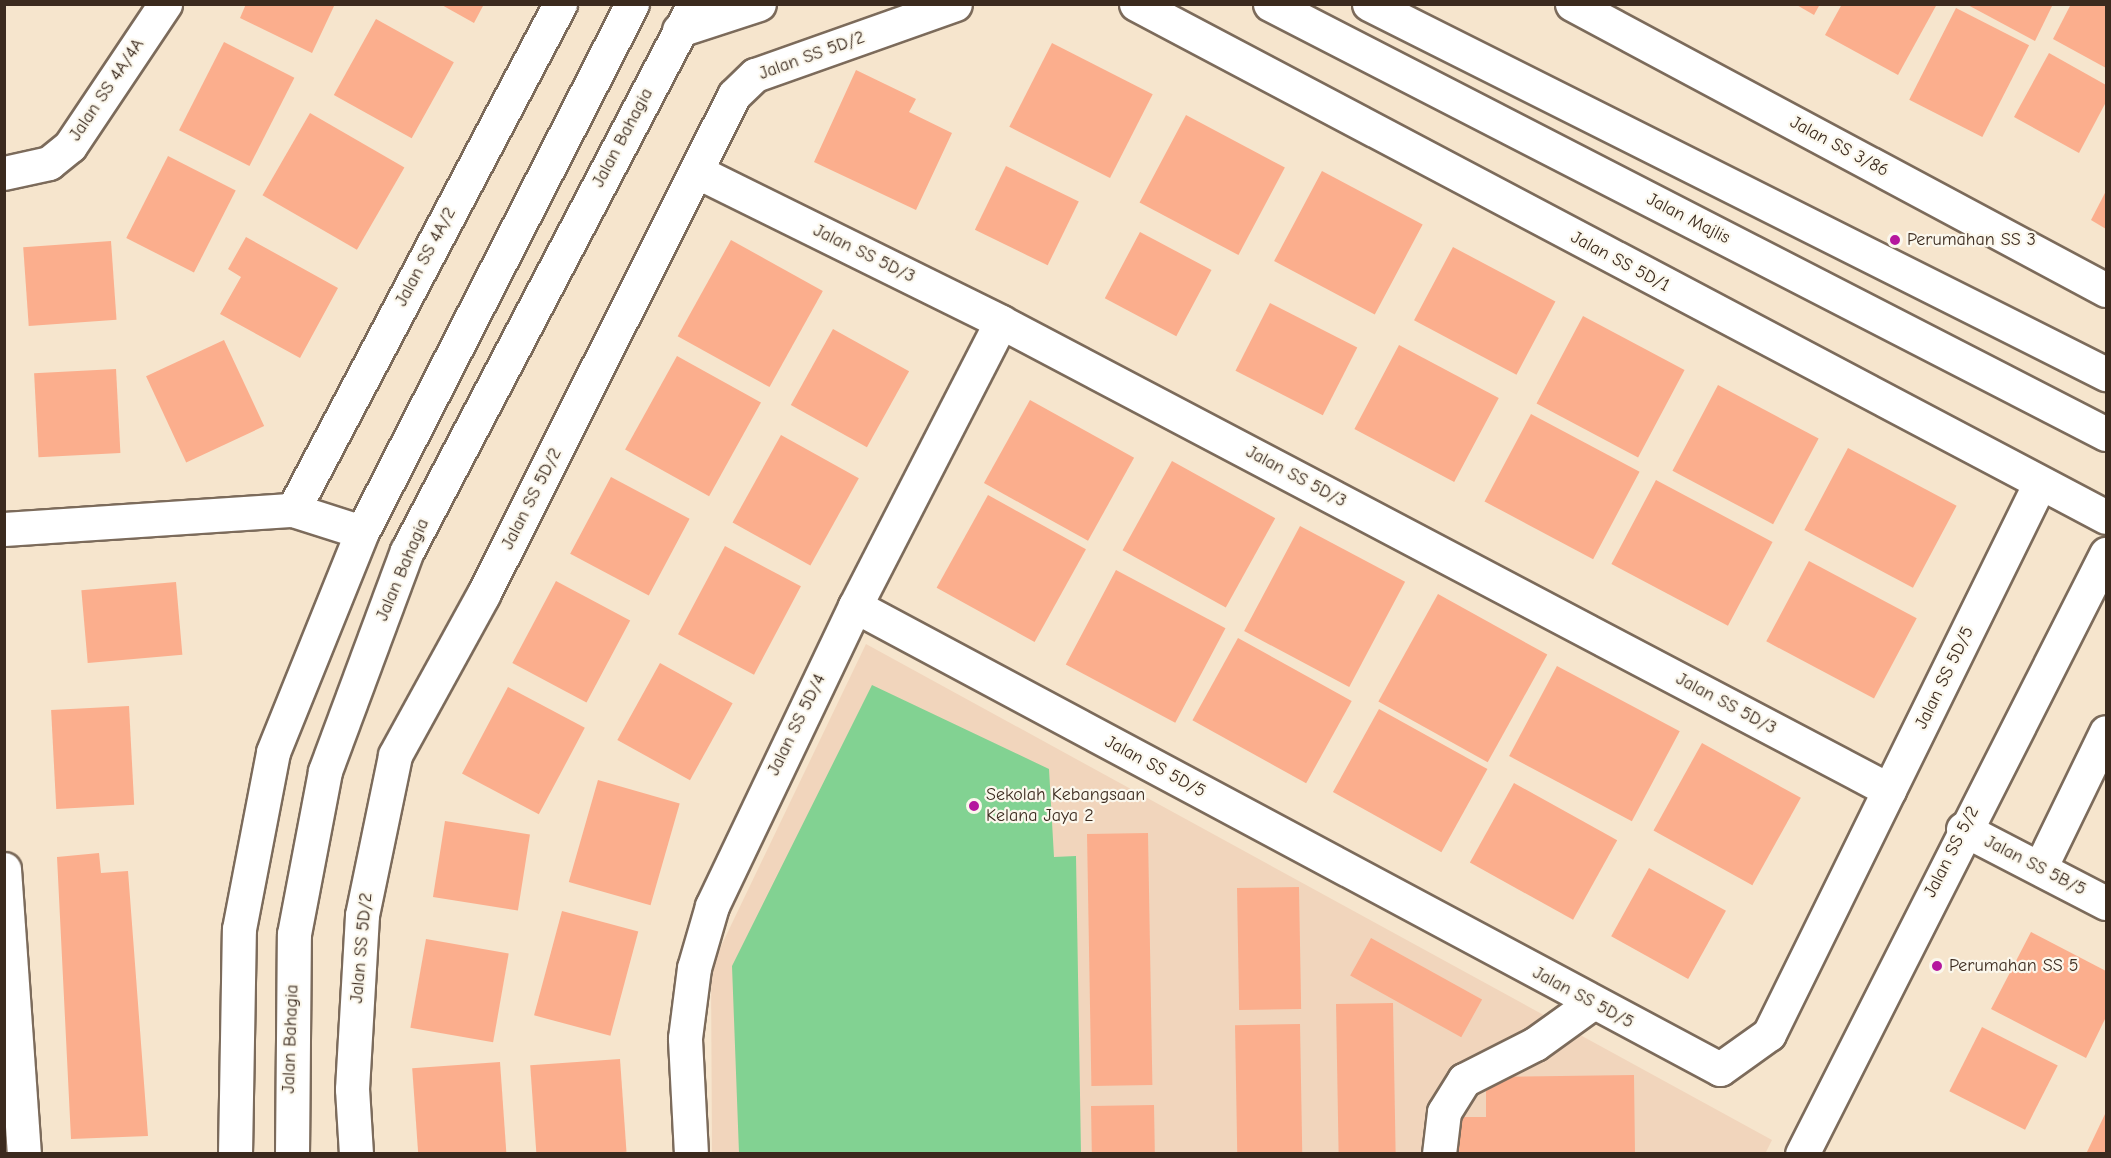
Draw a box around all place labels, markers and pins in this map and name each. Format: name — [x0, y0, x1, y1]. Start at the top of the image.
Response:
place label: Perumahan SS 3 — [1907, 229, 2036, 251]
marker: Perumahan SS 3 — [1888, 233, 1902, 247]
place label: Sekolah Kebangsaan Kelana Jaya 2 — [986, 785, 1145, 828]
marker: Sekolah Kebangsaan Kelana Jaya 2 — [967, 799, 981, 813]
place label: Perumahan SS 5 — [1949, 955, 2078, 977]
marker: Perumahan SS 5 — [1930, 959, 1944, 973]

